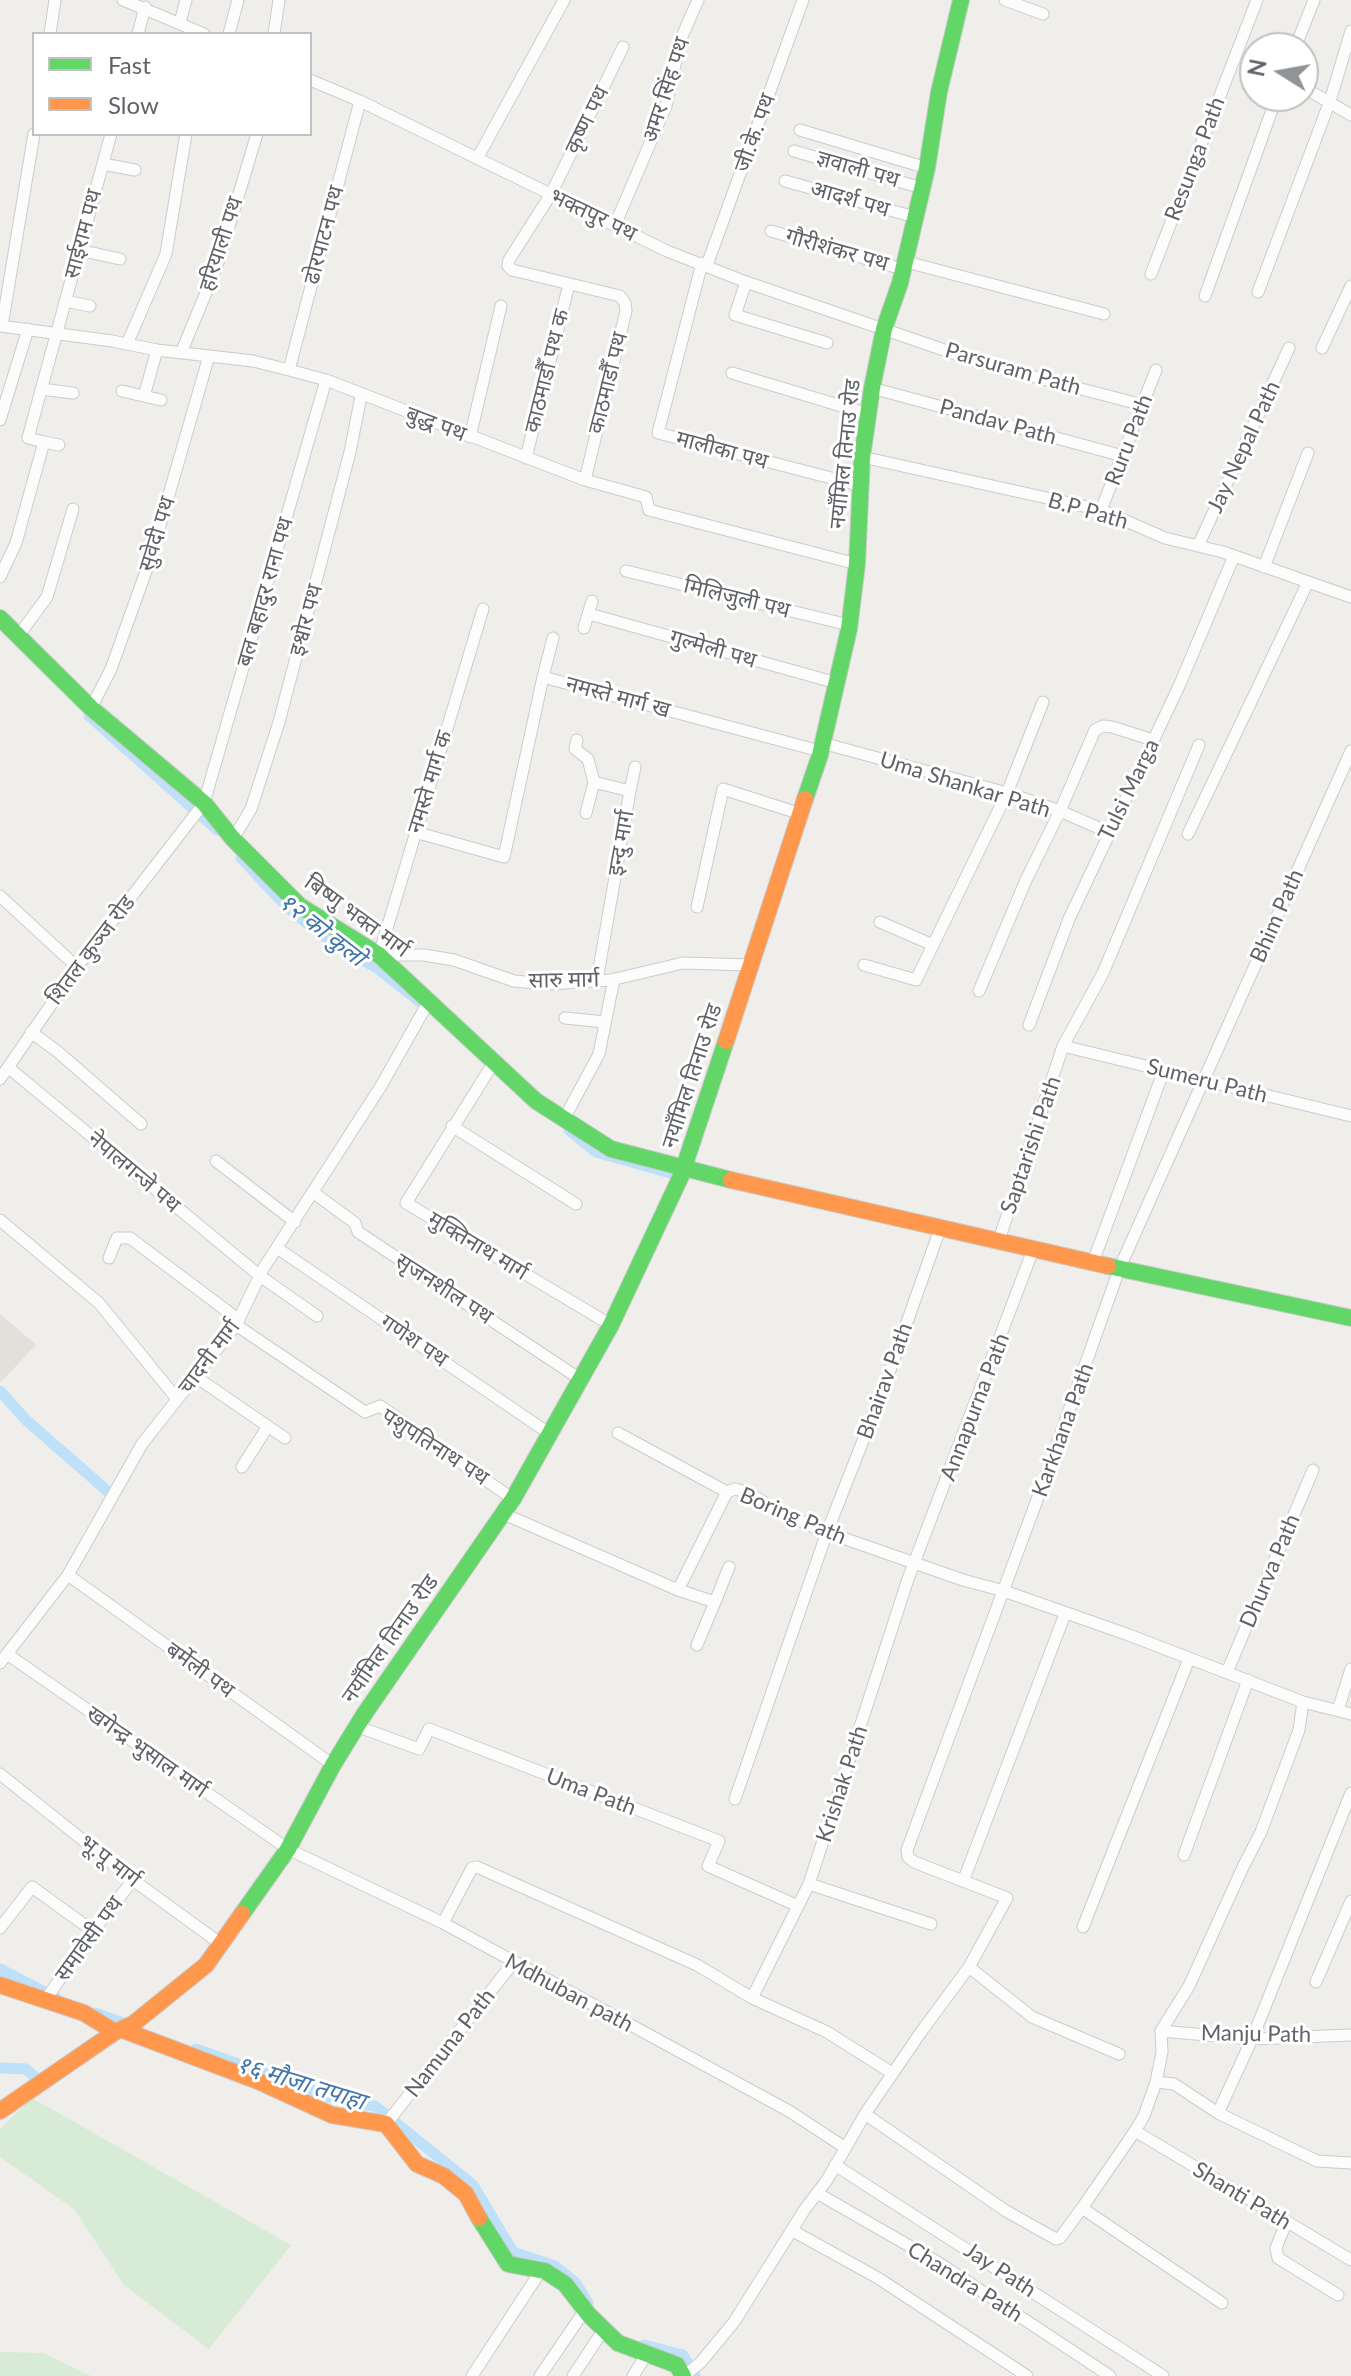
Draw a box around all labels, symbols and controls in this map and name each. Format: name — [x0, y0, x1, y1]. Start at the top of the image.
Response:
legend — [32, 32, 312, 136]
north arrow — [1239, 32, 1319, 112]
street label: अमर सिंह पथ — [637, 34, 695, 146]
text: Fast — [108, 50, 151, 79]
text: N — [1242, 57, 1272, 79]
street label: कृष्ण पथ — [559, 82, 615, 158]
text: Slow — [108, 90, 159, 119]
street label: जी.के. पथ — [729, 90, 781, 176]
street label: Resunga Path — [1159, 93, 1231, 225]
street label: ज्ञवाली पथ — [814, 145, 902, 193]
street label: आदर्श पथ — [807, 175, 893, 223]
street label: ढोरपाटन पथ — [298, 183, 350, 287]
street label: भक्तपुर पथ — [545, 183, 641, 247]
street label: साईराम पथ — [58, 186, 108, 282]
street label: हरियाली पथ — [193, 193, 249, 295]
street label: गौरीशंकर पथ — [783, 223, 891, 277]
street label: काठमाडौँ पथ क — [519, 306, 575, 436]
street label: काठमाडौँ पथ — [583, 329, 633, 437]
street label: Parsuram Path — [942, 337, 1084, 401]
street label: Jay Nepal Path — [1202, 377, 1286, 517]
street label: नयाँमिल तिनाउ रोड — [824, 378, 866, 530]
street label: Ruru Path — [1100, 391, 1158, 489]
street label: Pandav Path — [937, 394, 1059, 450]
street label: बुद्ध पथ — [402, 401, 470, 447]
street label: मालीका पथ — [673, 425, 771, 475]
street label: B.P Path — [1045, 487, 1131, 535]
street label: सुवेदी पथ — [133, 493, 181, 575]
street label: बल बहादुर राना पथ — [231, 514, 299, 670]
street label: मिलिजुली पथ — [681, 572, 793, 624]
street label: इश्वोर पथ — [284, 581, 328, 659]
street label: गुल्मेली पथ — [667, 624, 759, 674]
street label: नमस्ते मार्ग ख — [563, 670, 673, 724]
street label: नमस्ते मार्ग क — [402, 728, 458, 836]
street label: Tulsi Marga — [1093, 735, 1165, 845]
street label: Uma Shankar Path — [876, 746, 1054, 824]
street label: इन्दु मार्ग — [602, 808, 640, 878]
street label: Bhim Path — [1245, 865, 1309, 967]
street label: बिष्णु भक्त मार्ग — [299, 869, 415, 963]
water label: १२ को कुलो — [273, 887, 371, 973]
street label: शितल कुञ्ज रोड — [41, 890, 141, 1010]
street label: सारु मार्ग — [528, 966, 600, 994]
street label: नयाँमिल तिनाउ रोड — [656, 1000, 728, 1152]
street label: Sumeru Path — [1144, 1053, 1270, 1109]
street label: Saptarishi Path — [995, 1073, 1067, 1217]
street label: नेपालगन्जे पथ — [82, 1126, 186, 1218]
street label: मुक्तिनाथ मार्ग — [423, 1206, 533, 1286]
street label: सृजनशील पथ — [390, 1248, 498, 1330]
street label: गणेश पथ — [375, 1309, 453, 1373]
street label: चादनी मार्ग — [173, 1315, 245, 1399]
street label: Bhairav Path — [852, 1319, 918, 1443]
street label: Annapurna Path — [935, 1330, 1015, 1484]
street label: Karkhana Path — [1027, 1359, 1099, 1501]
street label: पशुपतिनाथ पथ — [377, 1403, 493, 1491]
street label: Boring Path — [736, 1482, 850, 1550]
street label: Dhurva Path — [1234, 1510, 1306, 1632]
street label: नयाँमिल तिनाउ रोड — [336, 1570, 444, 1708]
street label: बर्मेली पथ — [160, 1636, 240, 1704]
street label: खगेन्द्र भुसाल मार्ग — [81, 1700, 213, 1804]
street label: Krishak Path — [811, 1722, 873, 1846]
street label: Uma Path — [542, 1763, 640, 1821]
street label: भू.पू मार्ग — [74, 1829, 146, 1893]
street label: समावेसी पथ — [49, 1891, 129, 1987]
street label: Mdhuban path — [500, 1948, 638, 2038]
street label: Namuna Path — [399, 1983, 501, 2103]
street label: Manju Path — [1201, 2020, 1311, 2048]
water label: १६ मौजा तपाहा — [233, 2050, 369, 2116]
street label: Shanti Path — [1188, 2156, 1296, 2236]
street label: Chandra Path — [903, 2236, 1027, 2328]
street label: Jay Path — [959, 2237, 1041, 2303]

